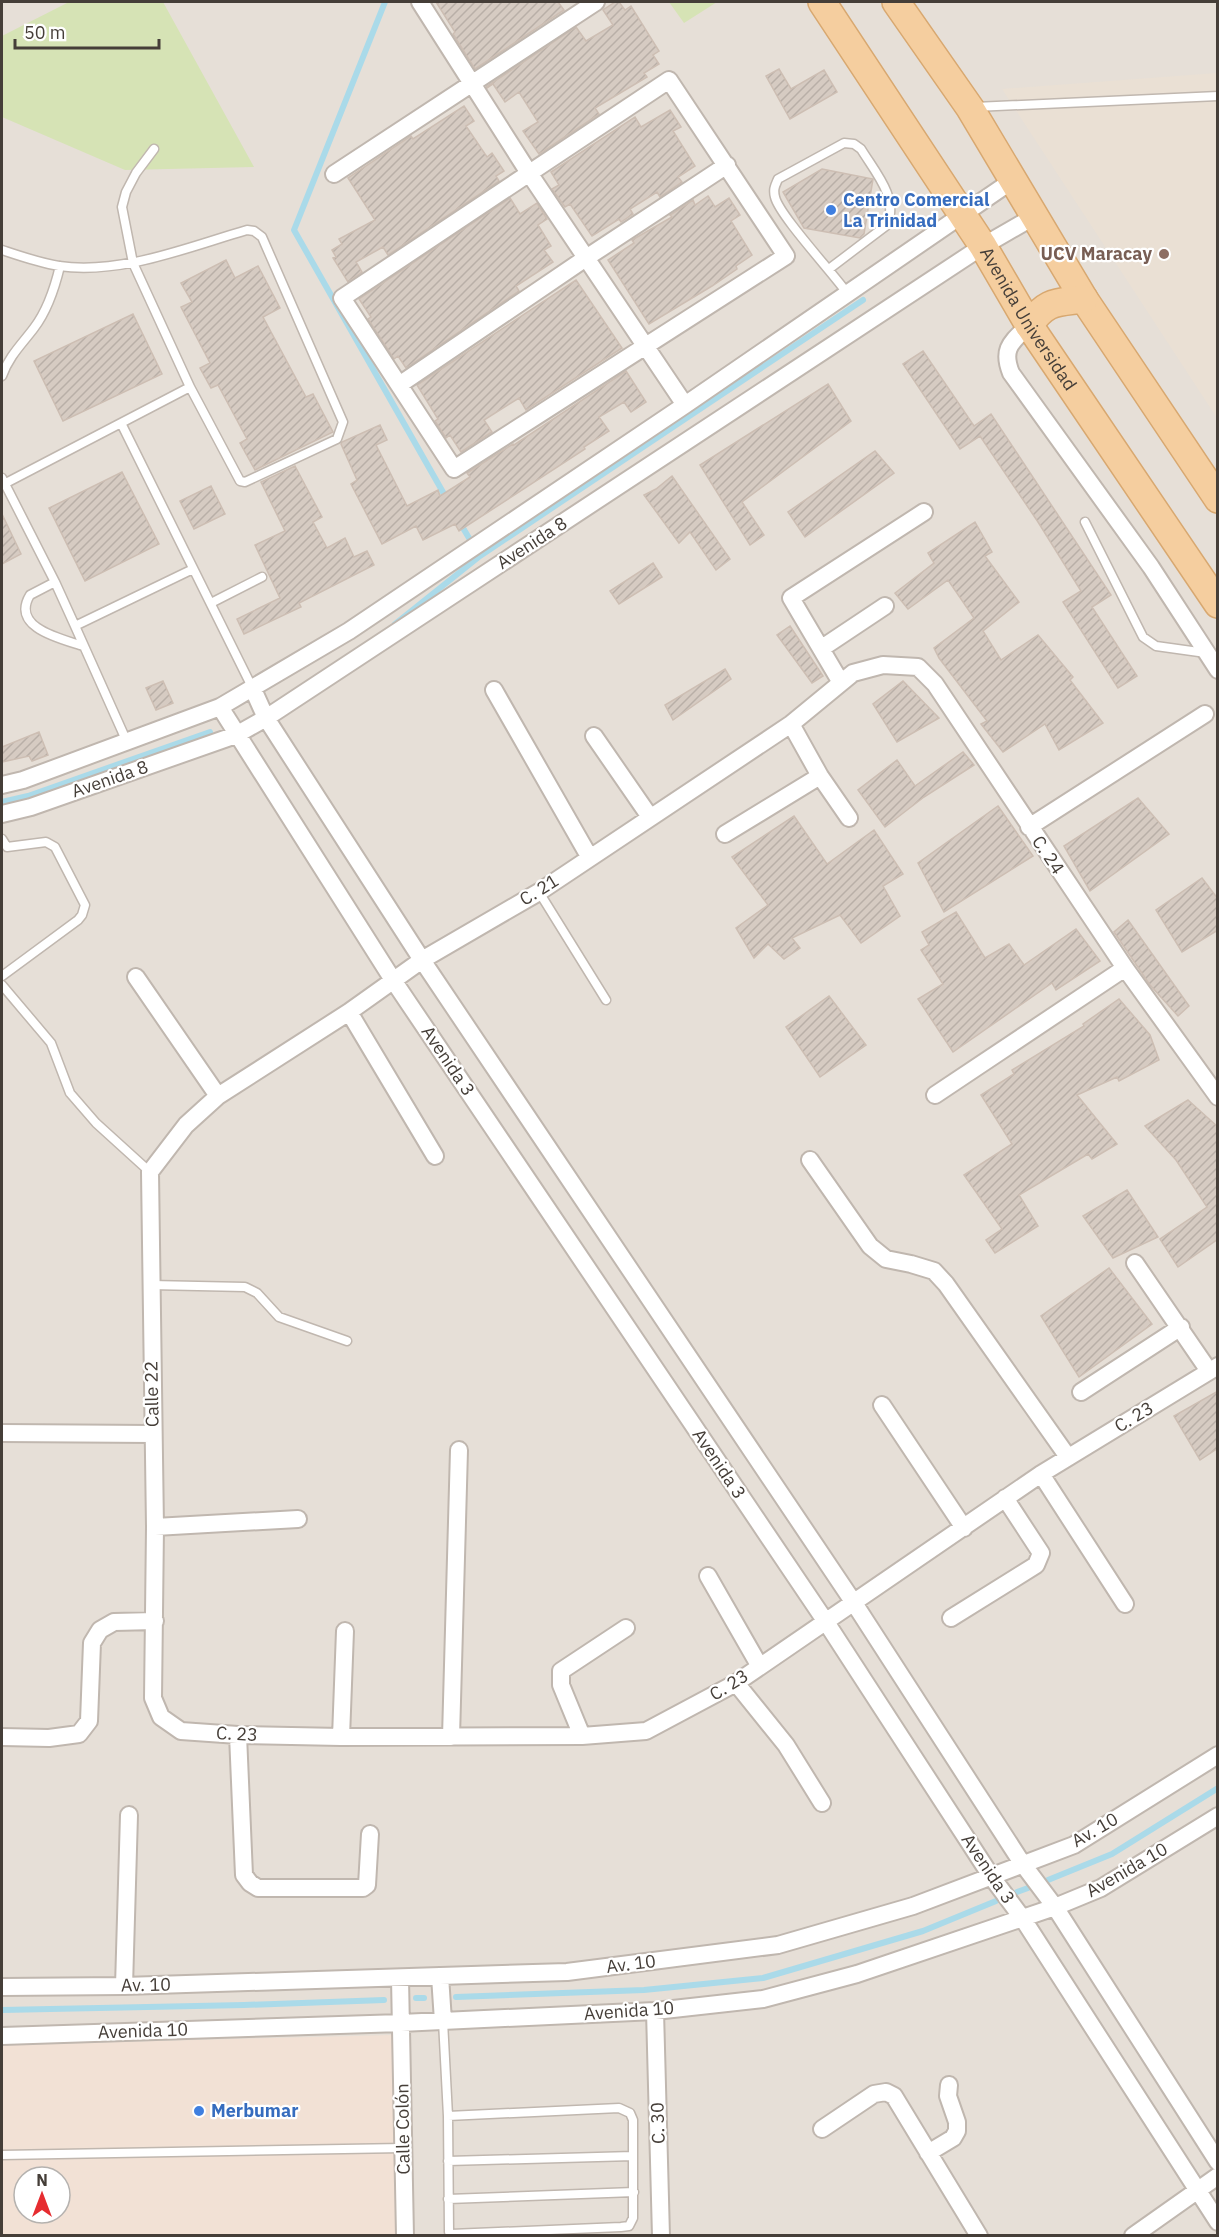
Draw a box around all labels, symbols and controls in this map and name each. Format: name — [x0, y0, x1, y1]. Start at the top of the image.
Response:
scale bar — [15, 12, 159, 50]
text: 50 m — [24, 21, 66, 44]
place label: Centro Comercial La Trinidad — [843, 188, 990, 232]
marker: Centro Comercial La Trinidad — [824, 203, 838, 217]
place label: UCV Maracay — [1041, 242, 1152, 265]
street label: Avenida Universidad — [975, 243, 1082, 395]
marker: UCV Maracay — [1157, 247, 1171, 261]
street label: Avenida 8 — [492, 511, 571, 574]
street label: Avenida 8 — [68, 755, 151, 802]
street label: C. 24 — [1027, 831, 1070, 879]
street label: C. 21 — [515, 869, 563, 910]
street label: Avenida 3 — [417, 1021, 480, 1100]
street label: Calle 22 — [139, 1361, 164, 1427]
street label: C. 23 — [1110, 1396, 1158, 1437]
street label: Avenida 3 — [688, 1424, 751, 1503]
street label: C. 23 — [705, 1664, 753, 1705]
street label: C. 23 — [215, 1721, 259, 1746]
street label: Av. 10 — [1067, 1807, 1122, 1852]
street label: Avenida 3 — [957, 1829, 1020, 1908]
street label: Avenida 10 — [1082, 1837, 1172, 1902]
street label: Av. 10 — [605, 1949, 657, 1978]
street label: Av. 10 — [121, 1973, 171, 1996]
street label: Avenida 10 — [583, 1996, 675, 2025]
street label: Avenida 10 — [97, 2017, 189, 2044]
street label: Calle Colón — [390, 2083, 415, 2175]
place label: Merbumar — [211, 2099, 298, 2122]
street label: C. 30 — [645, 2102, 670, 2144]
marker: Merbumar — [192, 2104, 206, 2118]
north arrow — [12, 2165, 72, 2225]
text: N — [36, 2170, 48, 2190]

